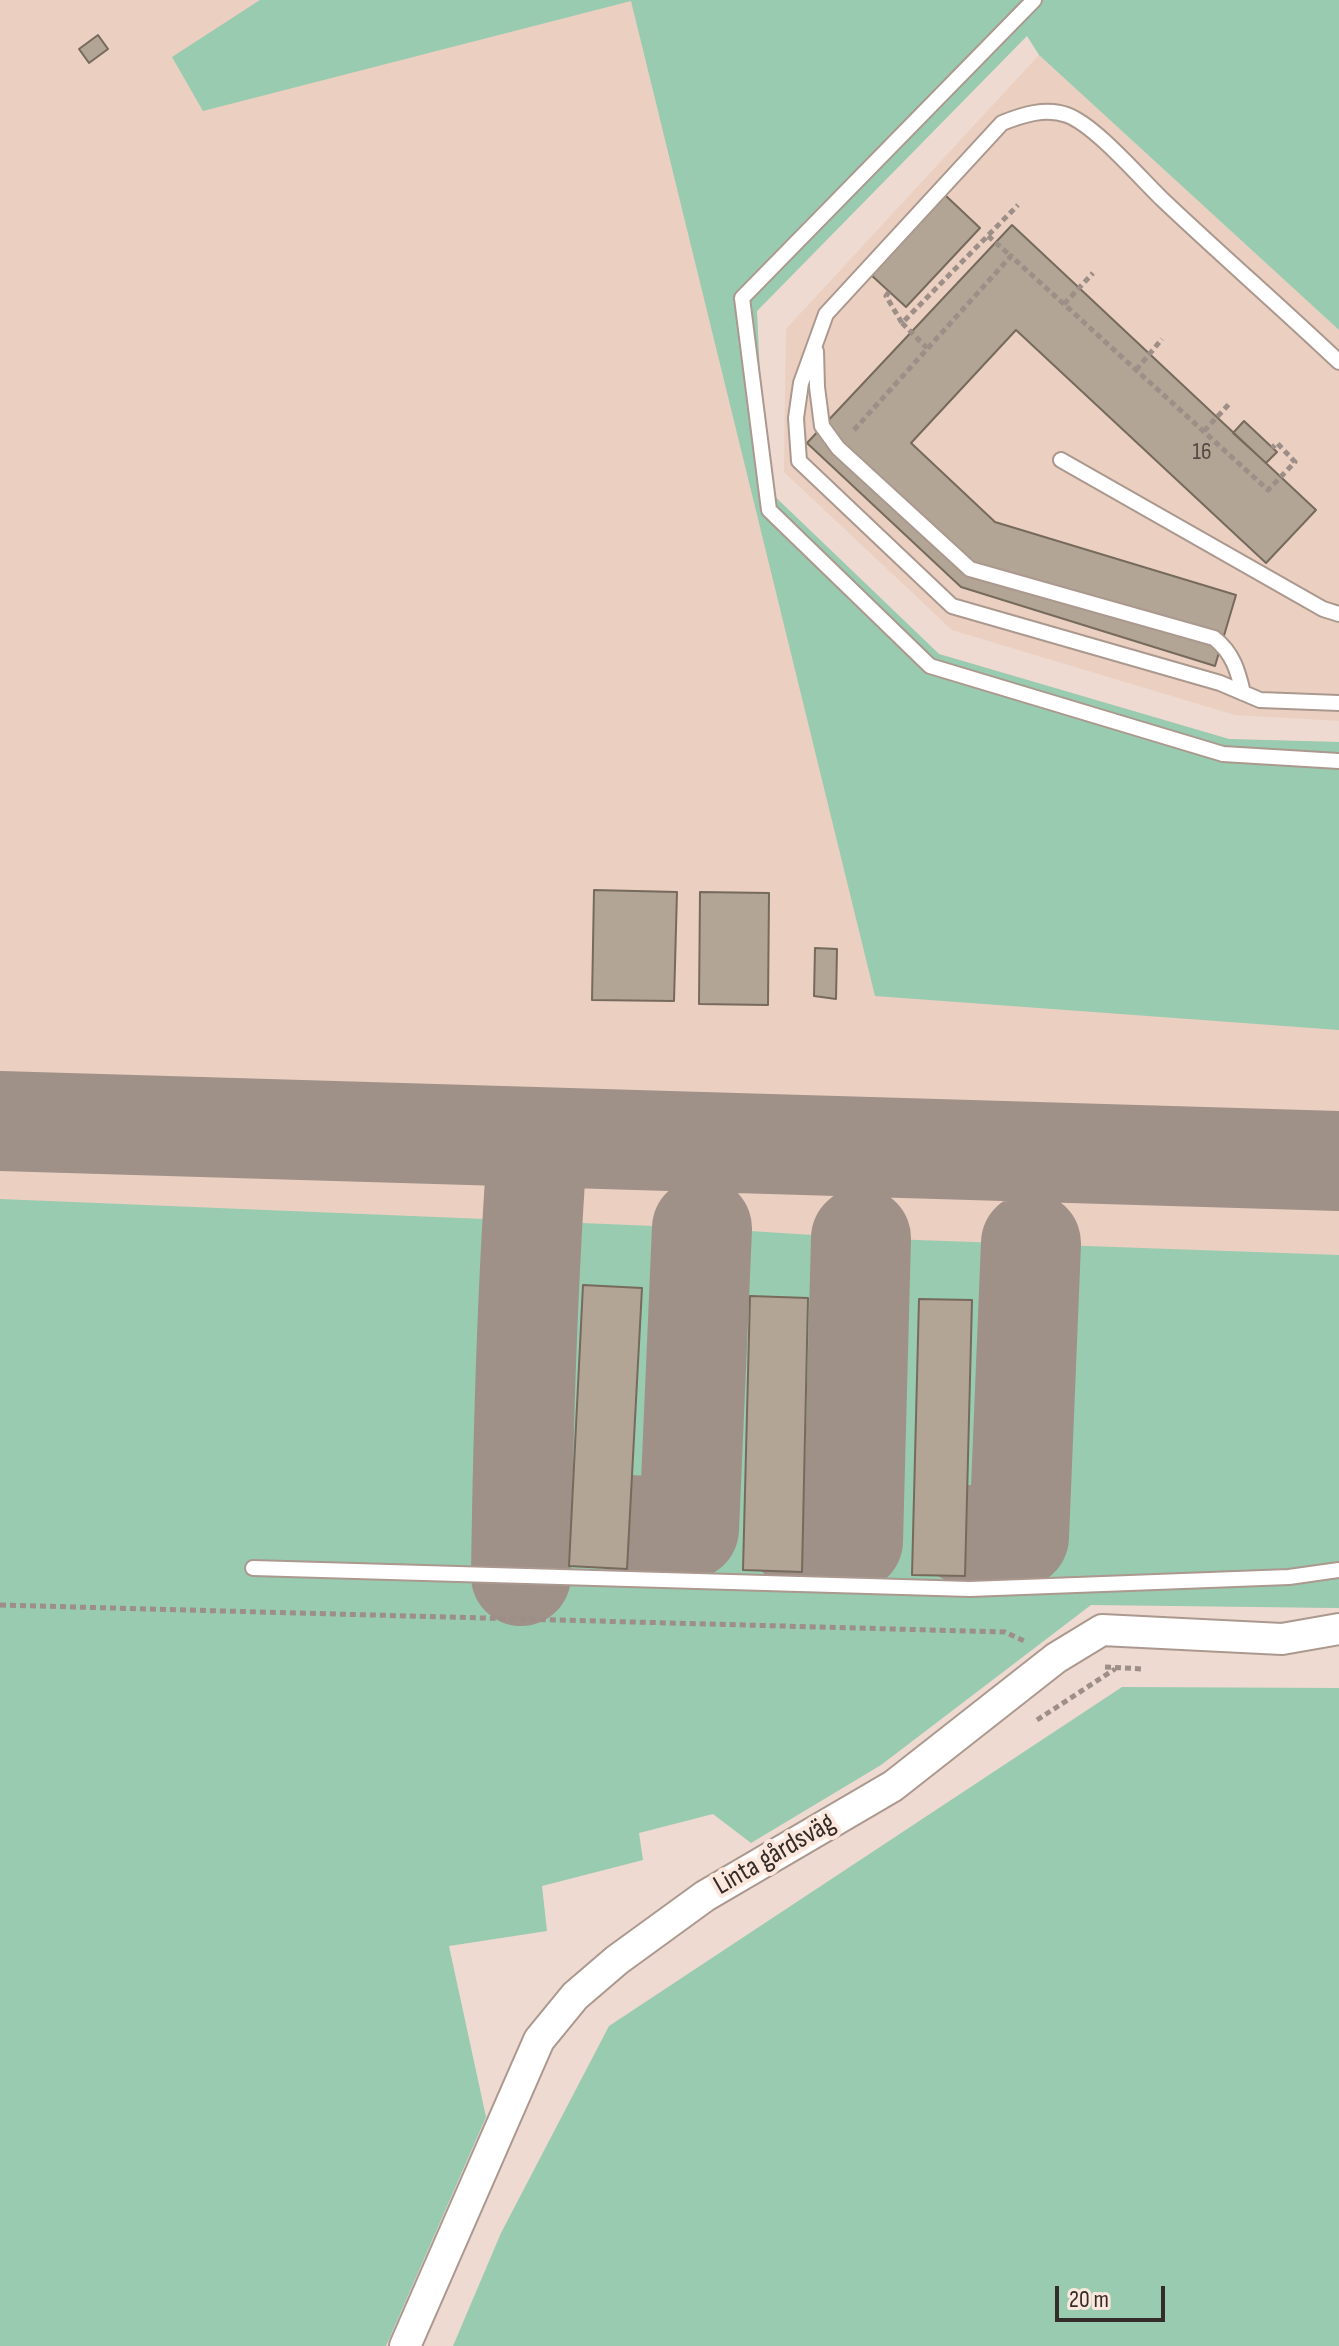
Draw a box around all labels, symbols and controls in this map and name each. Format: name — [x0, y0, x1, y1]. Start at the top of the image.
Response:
house number: 16 — [1193, 439, 1211, 467]
street label: Linta gårdsväg — [708, 1807, 842, 1903]
scale bar — [1059, 2270, 1169, 2320]
text: 20 m — [1069, 2285, 1109, 2314]

